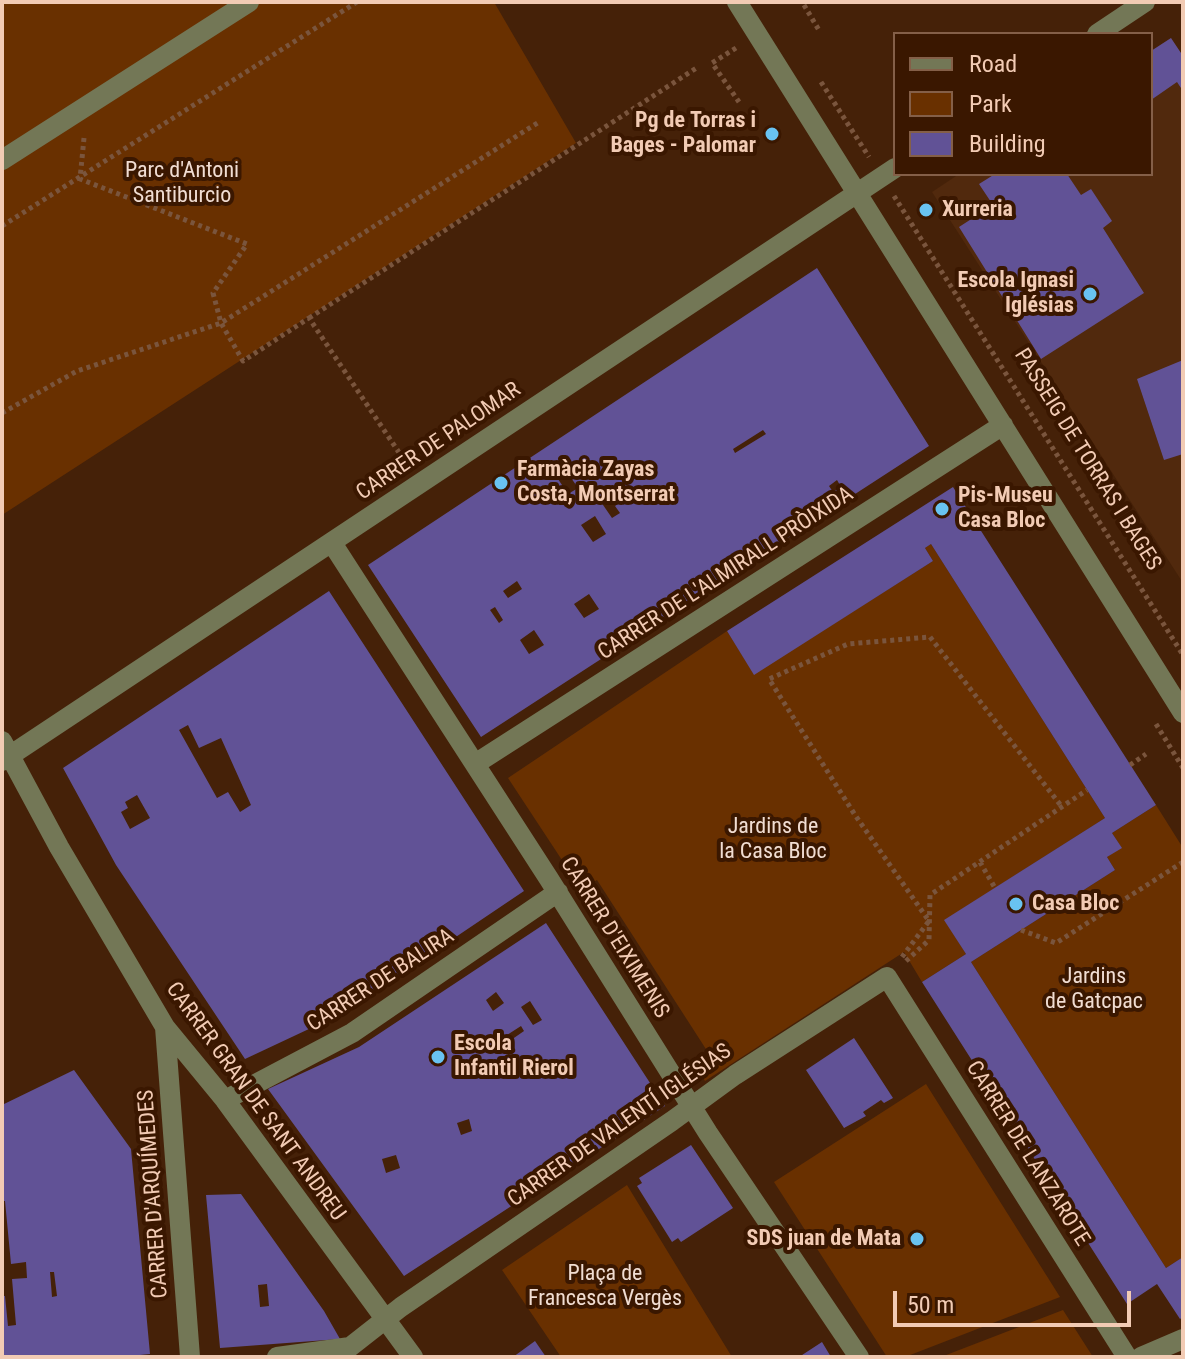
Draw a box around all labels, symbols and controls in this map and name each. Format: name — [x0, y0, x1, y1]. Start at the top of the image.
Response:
legend — [893, 32, 1153, 176]
text: Road — [969, 50, 1017, 78]
text: Park — [969, 90, 1012, 118]
place label: Pg de Torras i Bages - Palomar — [610, 108, 756, 160]
marker: Pg de Torras i Bages - Palomar — [763, 125, 781, 143]
text: Building — [969, 130, 1046, 158]
park label: Parc d'Antoni Santiburcio — [125, 158, 239, 210]
place label: Xurreria — [942, 197, 1013, 223]
marker: Xurreria — [917, 201, 935, 219]
place label: Escola Ignasi Iglésias — [957, 268, 1074, 320]
marker: Escola Ignasi Iglésias — [1081, 285, 1099, 303]
street label: PASSEIG DE TORRAS I BAGES — [1008, 344, 1166, 576]
street label: CARRER DE PALOMAR — [352, 377, 526, 507]
place label: Farmàcia Zayas Costa, Montserrat — [517, 457, 675, 508]
marker: Farmàcia Zayas Costa, Montserrat — [492, 474, 510, 492]
street label: CARRER DE L'ALMIRALL PRÒIXIDA — [594, 482, 858, 666]
place label: Pis-Museu Casa Bloc — [958, 483, 1053, 534]
marker: Pis-Museu Casa Bloc — [933, 500, 951, 518]
park label: Jardins de la Casa Bloc — [719, 814, 827, 866]
street label: CARRER D'EIXIMENIS — [554, 853, 674, 1023]
place label: Casa Bloc — [1032, 891, 1119, 917]
marker: Casa Bloc — [1007, 895, 1025, 913]
street label: CARRER DE BALIRA — [303, 924, 459, 1038]
park label: Jardins de Gatcpac — [1045, 964, 1143, 1016]
street label: CARRER GRAN DE SANT ANDREU — [160, 978, 350, 1226]
place label: Escola Infantil Rierol — [454, 1031, 574, 1082]
street label: CARRER DE VALENTÍ IGLÉSIAS — [503, 1039, 737, 1213]
marker: Escola Infantil Rierol — [429, 1048, 447, 1066]
street label: CARRER DE LANZAROTE — [959, 1057, 1095, 1251]
street label: CARRER D'ARQUÍMEDES — [134, 1089, 174, 1299]
place label: SDS juan de Mata — [747, 1226, 901, 1252]
marker: SDS juan de Mata — [908, 1230, 926, 1248]
park label: Plaça de Francesca Vergès — [528, 1261, 682, 1312]
scale bar — [897, 1275, 1135, 1325]
text: 50 m — [907, 1291, 954, 1319]

